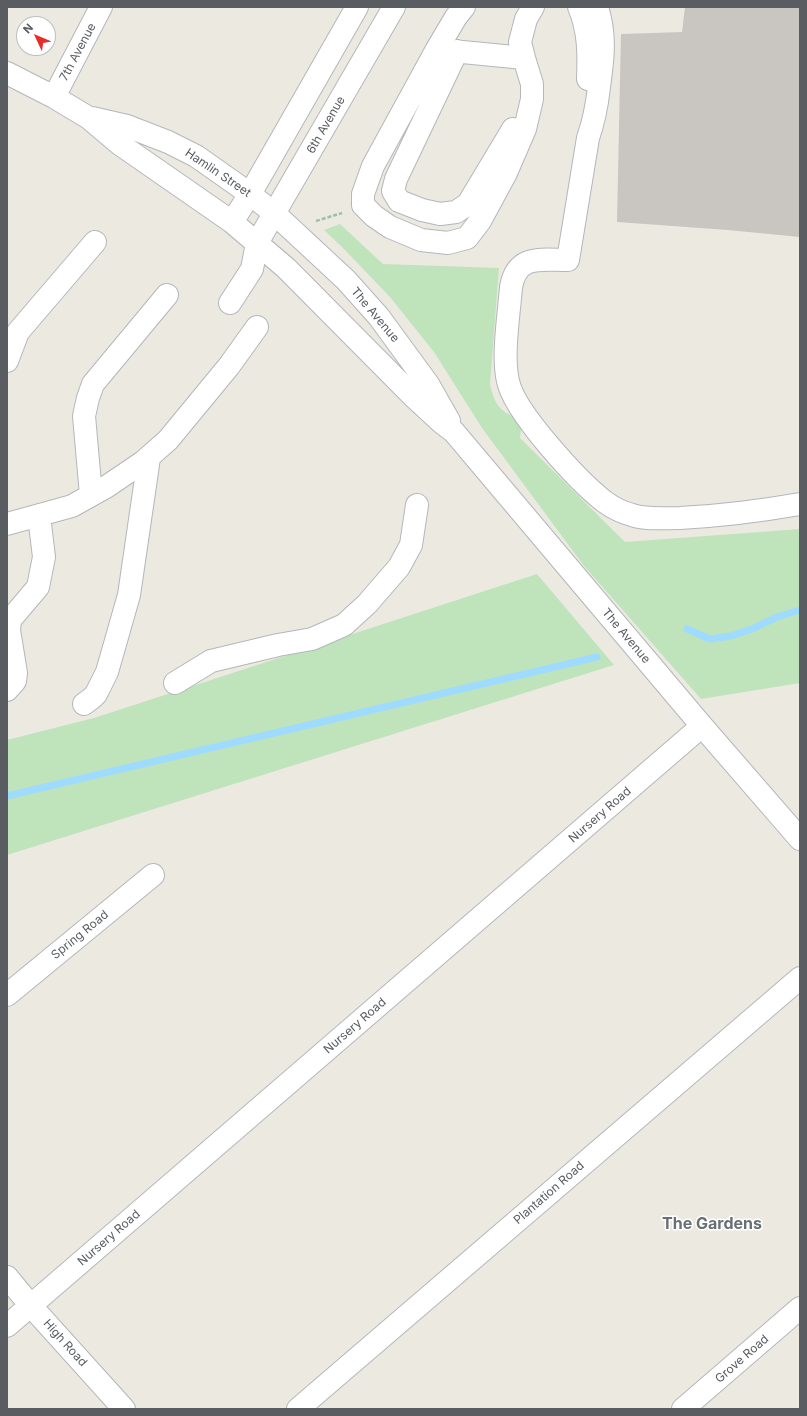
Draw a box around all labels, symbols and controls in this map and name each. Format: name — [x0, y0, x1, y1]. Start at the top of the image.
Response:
north arrow — [16, 16, 56, 56]
text: N — [20, 20, 36, 36]
street label: 7th Avenue — [57, 21, 99, 83]
street label: 6th Avenue — [304, 94, 348, 156]
street label: Hamlin Street — [182, 146, 254, 200]
street label: The Avenue — [348, 285, 402, 345]
street label: The Avenue — [599, 606, 653, 666]
street label: Nursery Road — [566, 784, 634, 846]
street label: Spring Road — [48, 908, 112, 962]
street label: Nursery Road — [321, 995, 389, 1057]
street label: Plantation Road — [511, 1159, 587, 1227]
street label: Nursery Road — [75, 1207, 143, 1269]
district label: The Gardens — [662, 1214, 762, 1234]
street label: High Road — [40, 1316, 90, 1370]
street label: Grove Road — [712, 1332, 772, 1386]

